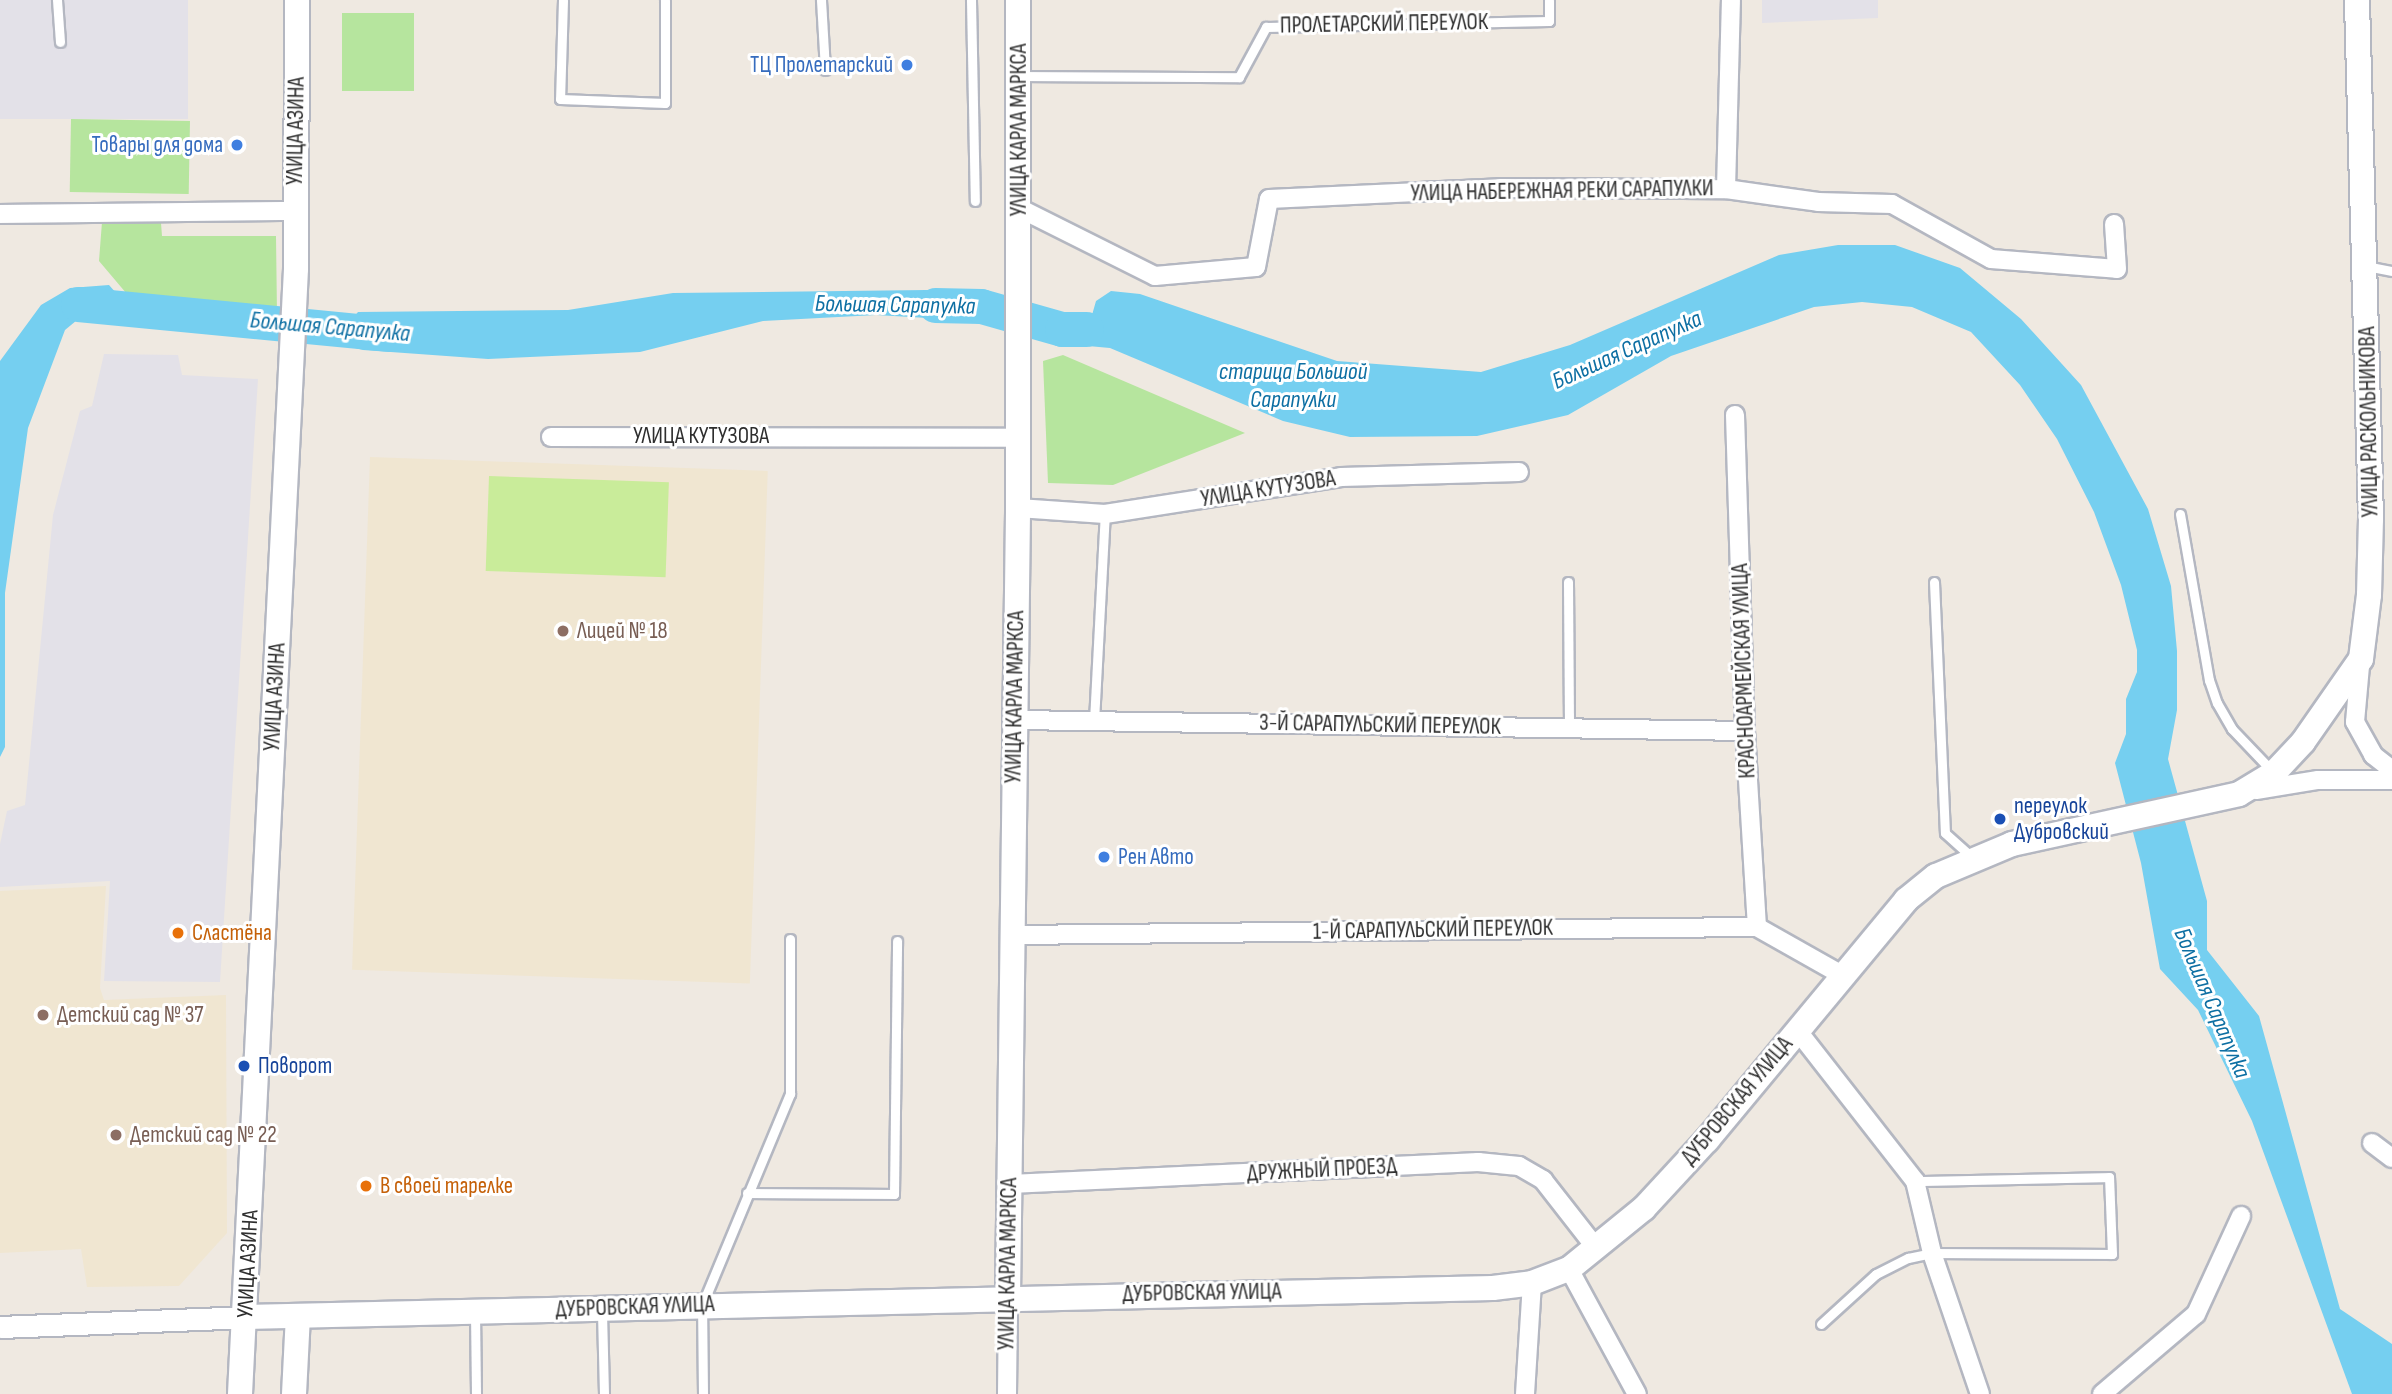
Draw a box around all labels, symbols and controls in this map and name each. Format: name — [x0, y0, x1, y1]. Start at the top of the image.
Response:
street label: ПРОЛЕТАРСКИЙ ПЕРЕУЛОК — [1280, 8, 1488, 40]
street label: УЛИЦА КАРЛА МАРКСА — [1005, 44, 1033, 216]
place label: ТЦ Пролетарский — [750, 51, 893, 79]
marker: ТЦ Пролетарский — [899, 57, 915, 73]
street label: УЛИЦА АЗИНА — [281, 77, 311, 185]
place label: Товары для дома — [91, 131, 223, 159]
marker: Товары для дома — [229, 137, 245, 153]
street label: УЛИЦА НАБЕРЕЖНАЯ РЕКИ САРАПУЛКИ — [1410, 175, 1714, 207]
water label: Большая Сарапулка — [815, 289, 975, 321]
water label: Большая Сарапулка — [1548, 304, 1706, 396]
water label: Большая Сарапулка — [249, 306, 411, 348]
street label: УЛИЦА РАСКОЛЬНИКОВА — [2354, 326, 2384, 518]
water label: старица Большой Сарапулки — [1219, 358, 1367, 414]
street label: УЛИЦА КУТУЗОВА — [633, 422, 769, 450]
street label: УЛИЦА КУТУЗОВА — [1199, 465, 1337, 513]
street label: КРАСНОАРМЕЙСКАЯ УЛИЦА — [1726, 563, 1762, 779]
street label: УЛИЦА КАРЛА МАРКСА — [1000, 610, 1030, 784]
place label: Лицей № 18 — [577, 617, 668, 645]
marker: Лицей № 18 — [555, 623, 571, 639]
street label: УЛИЦА АЗИНА — [258, 642, 292, 752]
street label: 3-Й САРАПУЛЬСКИЙ ПЕРЕУЛОК — [1259, 709, 1501, 741]
place label: переулок Дубровский — [2014, 792, 2109, 846]
marker: переулок Дубровский — [1992, 811, 2008, 827]
place label: Рен Авто — [1118, 843, 1194, 871]
marker: Рен Авто — [1096, 849, 1112, 865]
street label: 1-Й САРАПУЛЬСКИЙ ПЕРЕУЛОК — [1313, 914, 1553, 946]
place label: Сластёна — [192, 919, 272, 947]
water label: Большая Сарапулка — [2167, 924, 2257, 1082]
marker: Сластёна — [170, 925, 186, 941]
place label: Детский сад № 37 — [57, 1001, 204, 1029]
marker: Детский сад № 37 — [35, 1007, 51, 1023]
street label: ДУБРОВСКАЯ УЛИЦА — [1675, 1031, 1799, 1171]
place label: Поворот — [258, 1052, 332, 1080]
marker: Поворот — [236, 1058, 252, 1074]
place label: Детский сад № 22 — [130, 1121, 277, 1149]
marker: Детский сад № 22 — [108, 1127, 124, 1143]
street label: ДРУЖНЫЙ ПРОЕЗД — [1246, 1152, 1398, 1188]
place label: В своей тарелке — [380, 1172, 513, 1200]
street label: УЛИЦА КАРЛА МАРКСА — [993, 1177, 1023, 1351]
marker: В своей тарелке — [358, 1178, 374, 1194]
street label: УЛИЦА АЗИНА — [231, 1209, 265, 1319]
street label: ДУБРОВСКАЯ УЛИЦА — [1122, 1278, 1282, 1308]
street label: ДУБРОВСКАЯ УЛИЦА — [555, 1290, 715, 1324]

